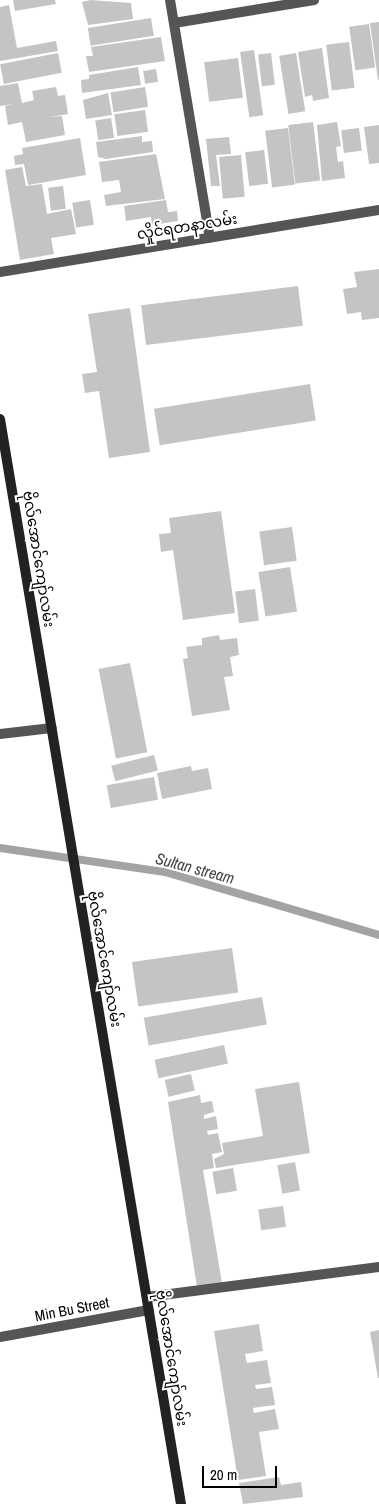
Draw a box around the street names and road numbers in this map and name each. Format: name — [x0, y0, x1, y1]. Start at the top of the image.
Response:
street label: လှိုင်ရတနာလမ်း — [136, 209, 238, 243]
street label: ဗိုလ်အောင်ကျော်လမ်း — [19, 489, 59, 629]
street label: ဗိုလ်အောင်ကျော်လမ်း — [84, 890, 126, 1028]
street label: ဗိုလ်အောင်ကျော်လမ်း — [152, 1288, 192, 1428]
street label: Min Bu Street — [33, 1293, 111, 1325]

